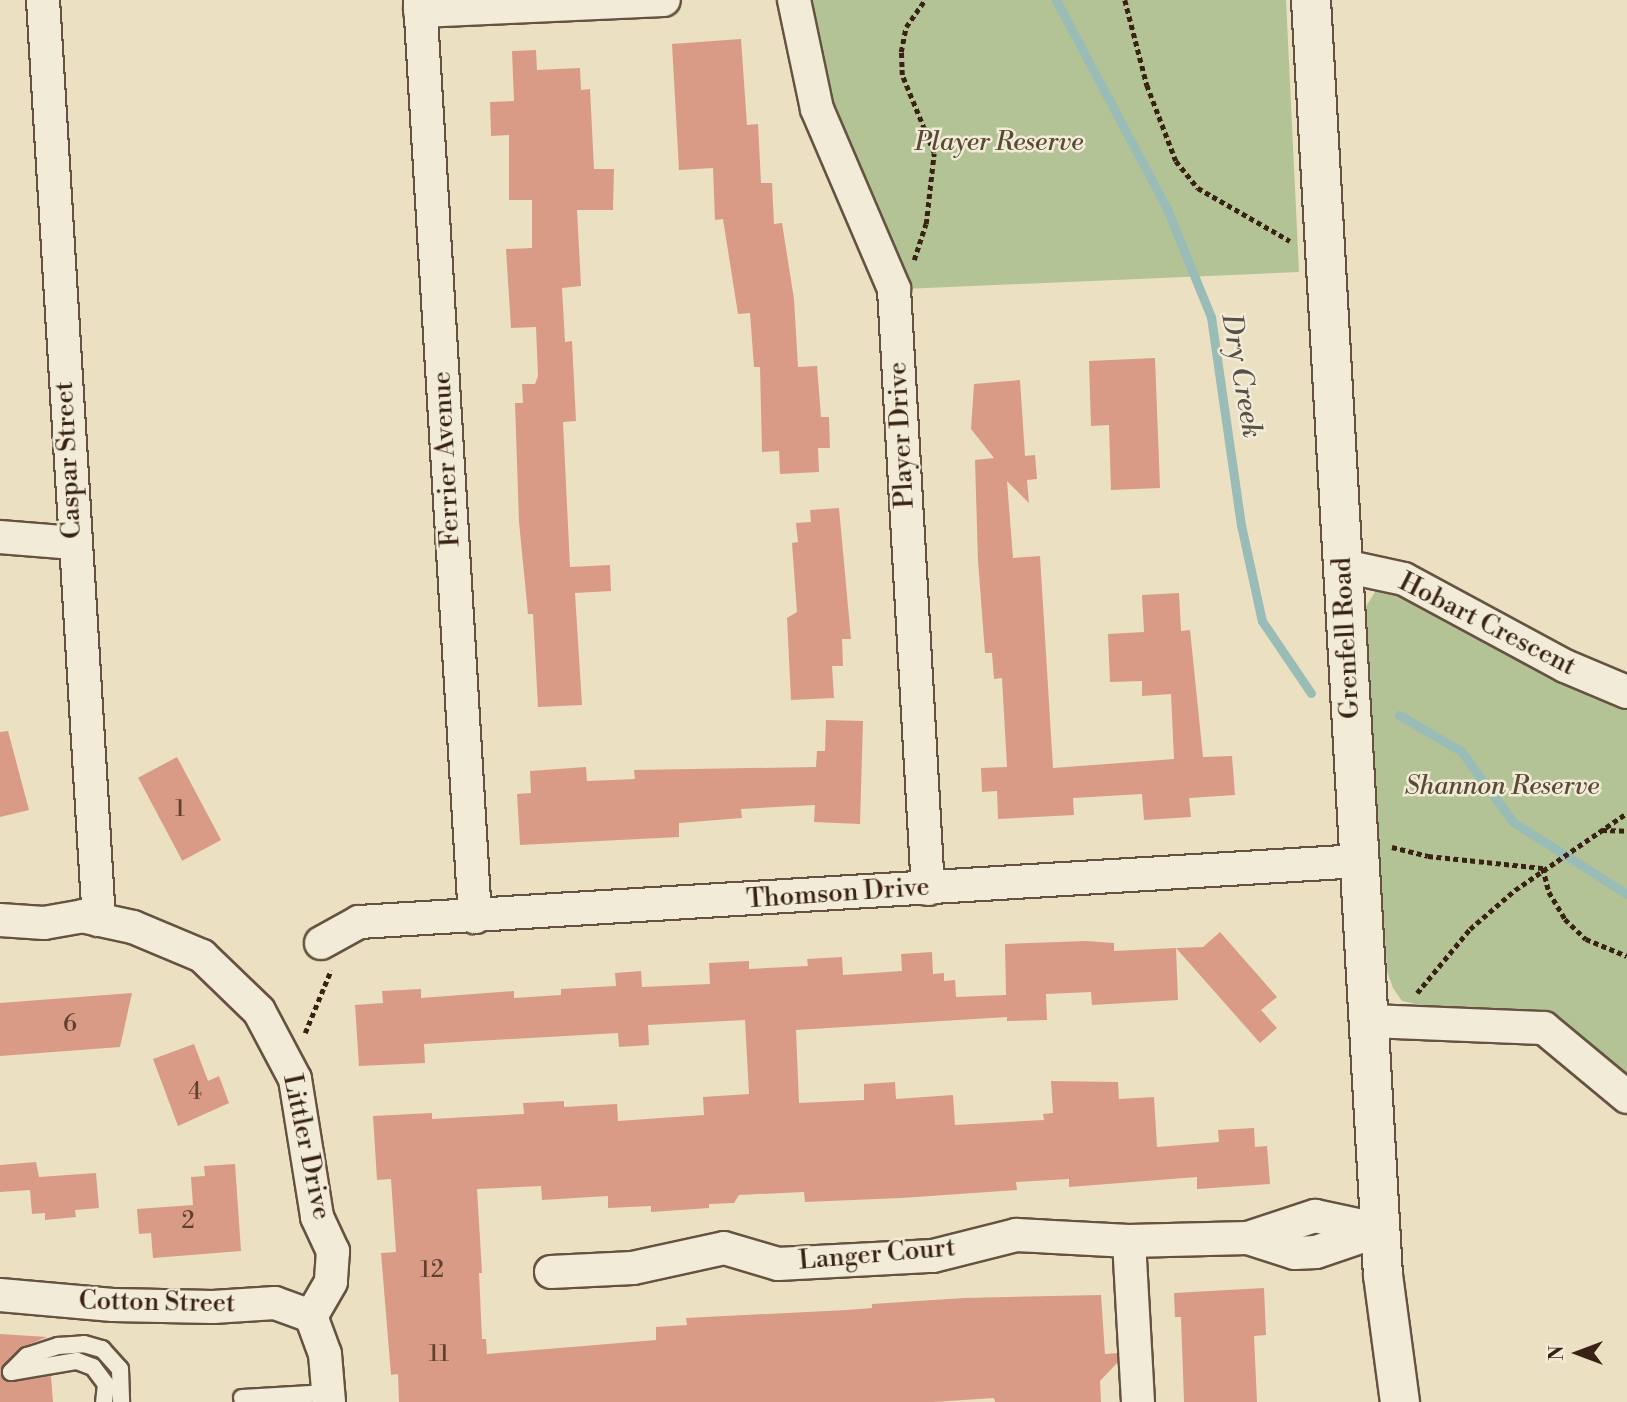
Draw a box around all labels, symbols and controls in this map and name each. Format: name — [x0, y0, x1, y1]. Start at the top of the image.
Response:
park label: Player Reserve — [915, 127, 1083, 159]
water label: Dry Creek — [1214, 311, 1268, 441]
street label: Player Drive — [883, 361, 921, 509]
street label: Ferrier Avenue — [427, 370, 467, 548]
street label: Caspar Street — [49, 380, 89, 540]
street label: Grenfell Road — [1327, 556, 1367, 720]
street label: Hobart Crescent — [1393, 567, 1581, 683]
park label: Shannon Reserve — [1405, 771, 1599, 803]
house number: 1 — [175, 795, 185, 823]
street label: Thomson Drive — [745, 872, 931, 916]
house number: 6 — [63, 1010, 77, 1038]
street label: Littler Drive — [275, 1071, 337, 1223]
house number: 4 — [188, 1078, 202, 1106]
house number: 2 — [181, 1207, 195, 1235]
street label: Langer Court — [797, 1233, 957, 1277]
house number: 12 — [420, 1256, 444, 1284]
street label: Cotton Street — [79, 1286, 235, 1320]
north arrow — [1543, 1318, 1613, 1388]
house number: 11 — [429, 1340, 449, 1368]
text: N — [1545, 1345, 1569, 1361]

